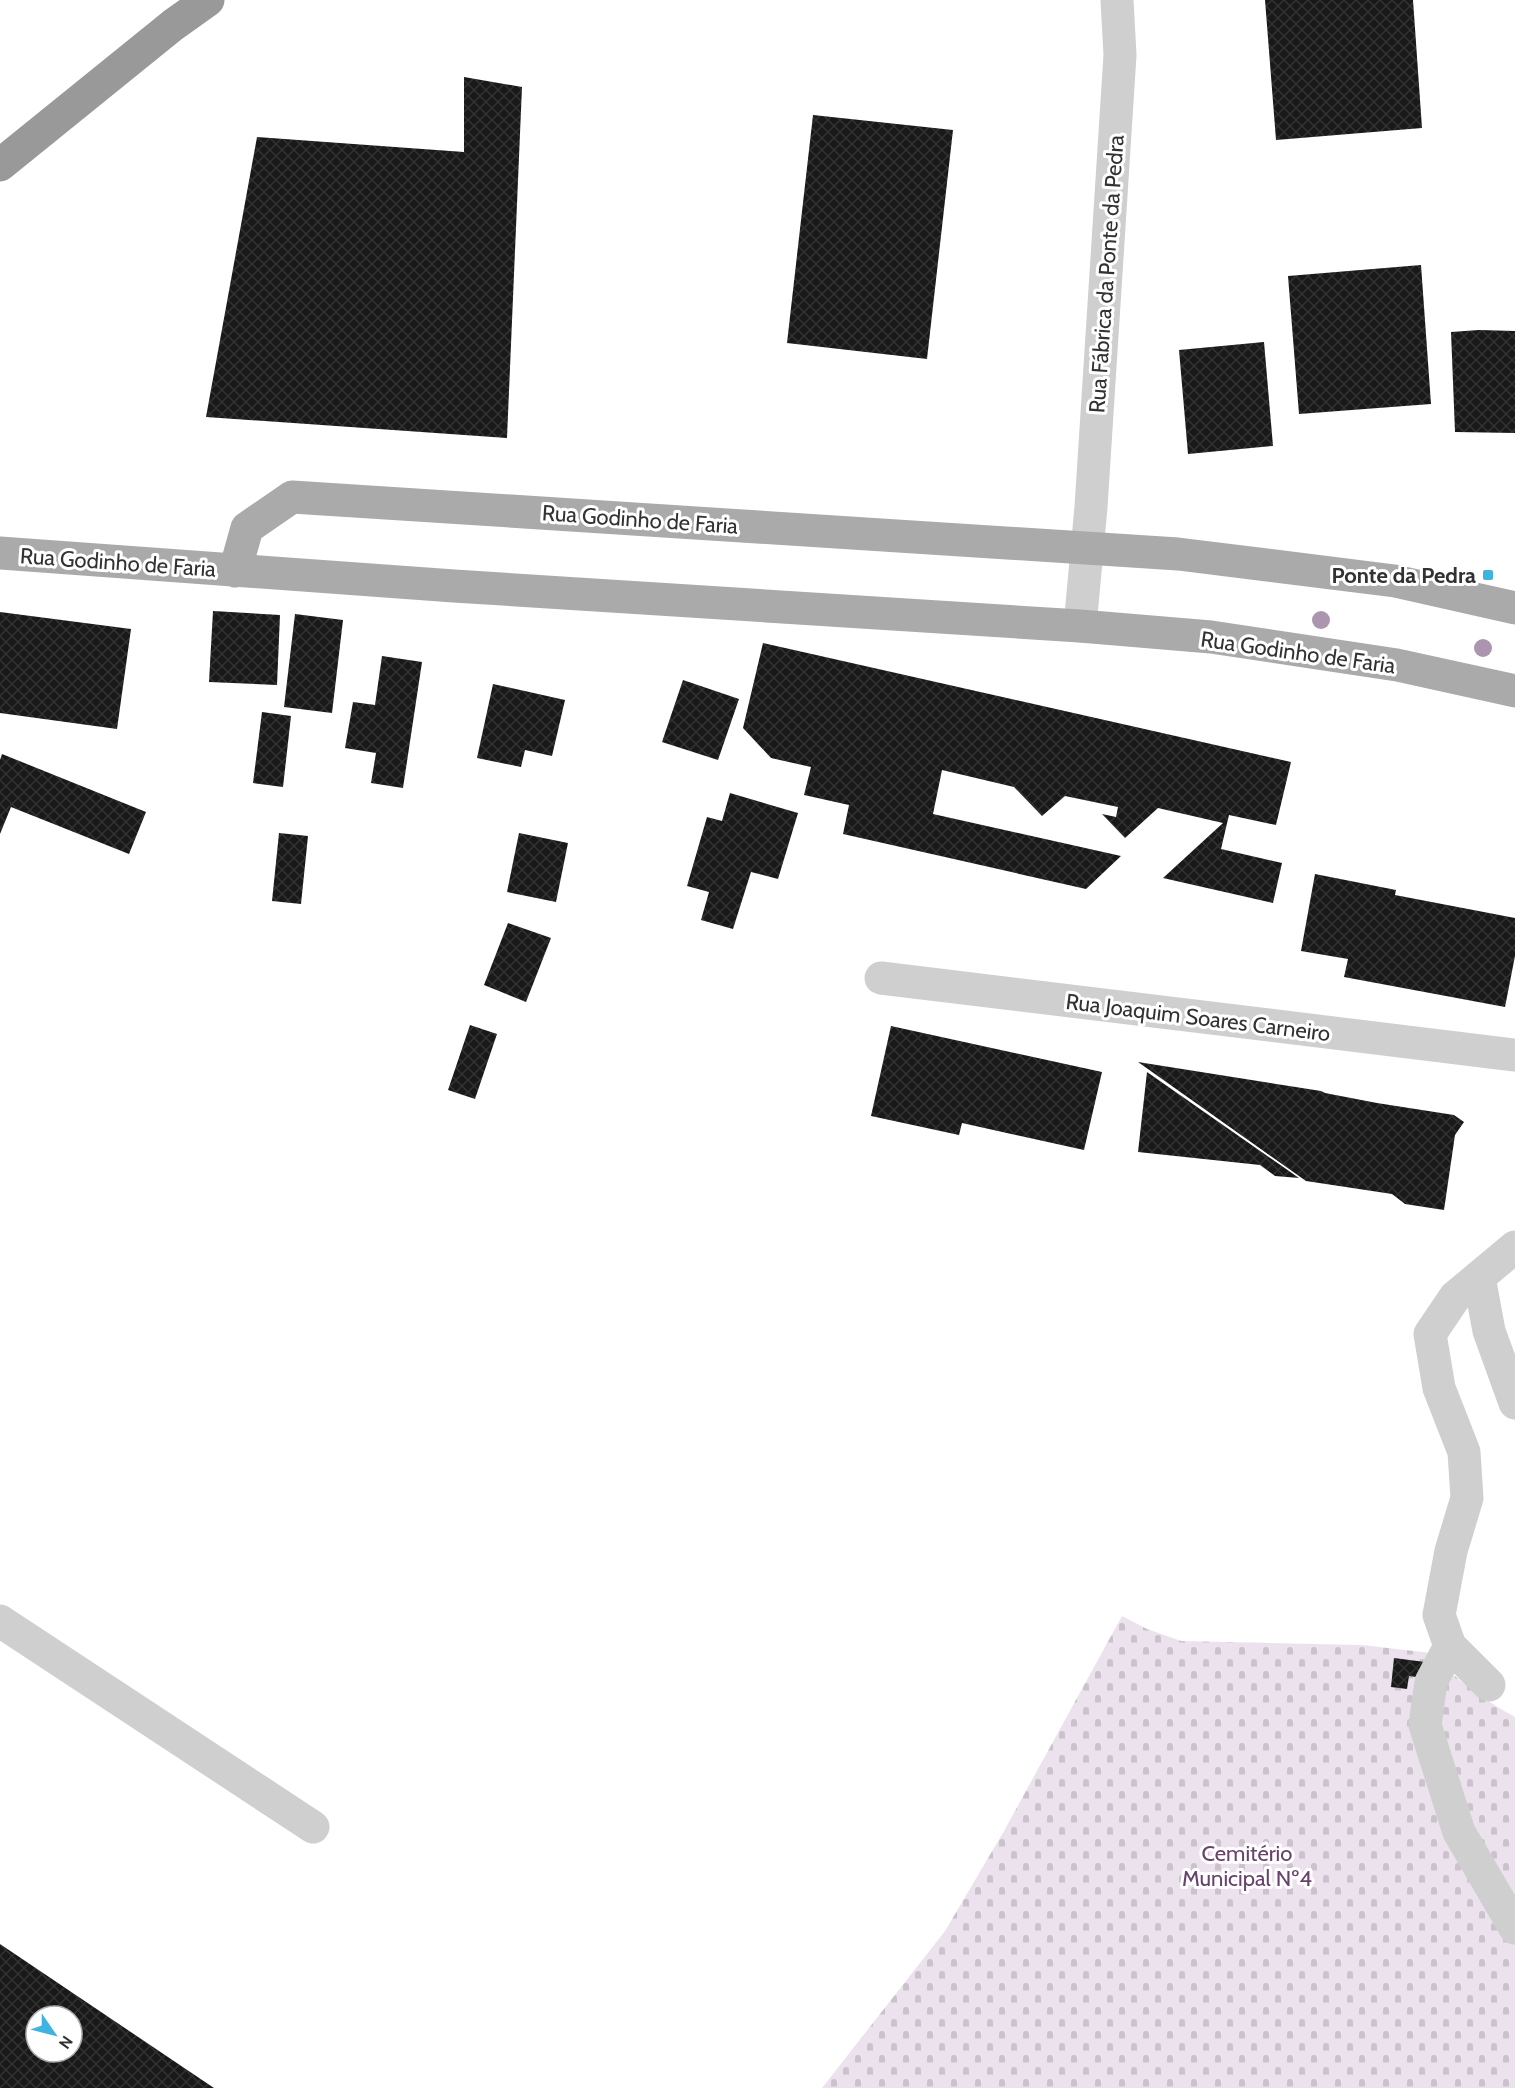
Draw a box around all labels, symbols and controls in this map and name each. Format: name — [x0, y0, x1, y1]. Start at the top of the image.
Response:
street label: Rua Fábrica da Ponte da Pedra — [1083, 134, 1130, 414]
street label: Rua Godinho de Faria — [541, 499, 739, 540]
street label: Rua Godinho de Faria — [19, 542, 217, 583]
place label: Ponte da Pedra — [1331, 562, 1476, 589]
marker: Ponte da Pedra — [1481, 568, 1495, 582]
street label: Rua Godinho de Faria — [1199, 625, 1397, 680]
street label: Rua Joaquim Soares Carneiro — [1064, 988, 1332, 1047]
park label: Cemitério Municipal Nº4 — [1182, 1840, 1312, 1892]
north arrow — [24, 2004, 84, 2064]
text: N — [55, 2032, 77, 2052]

